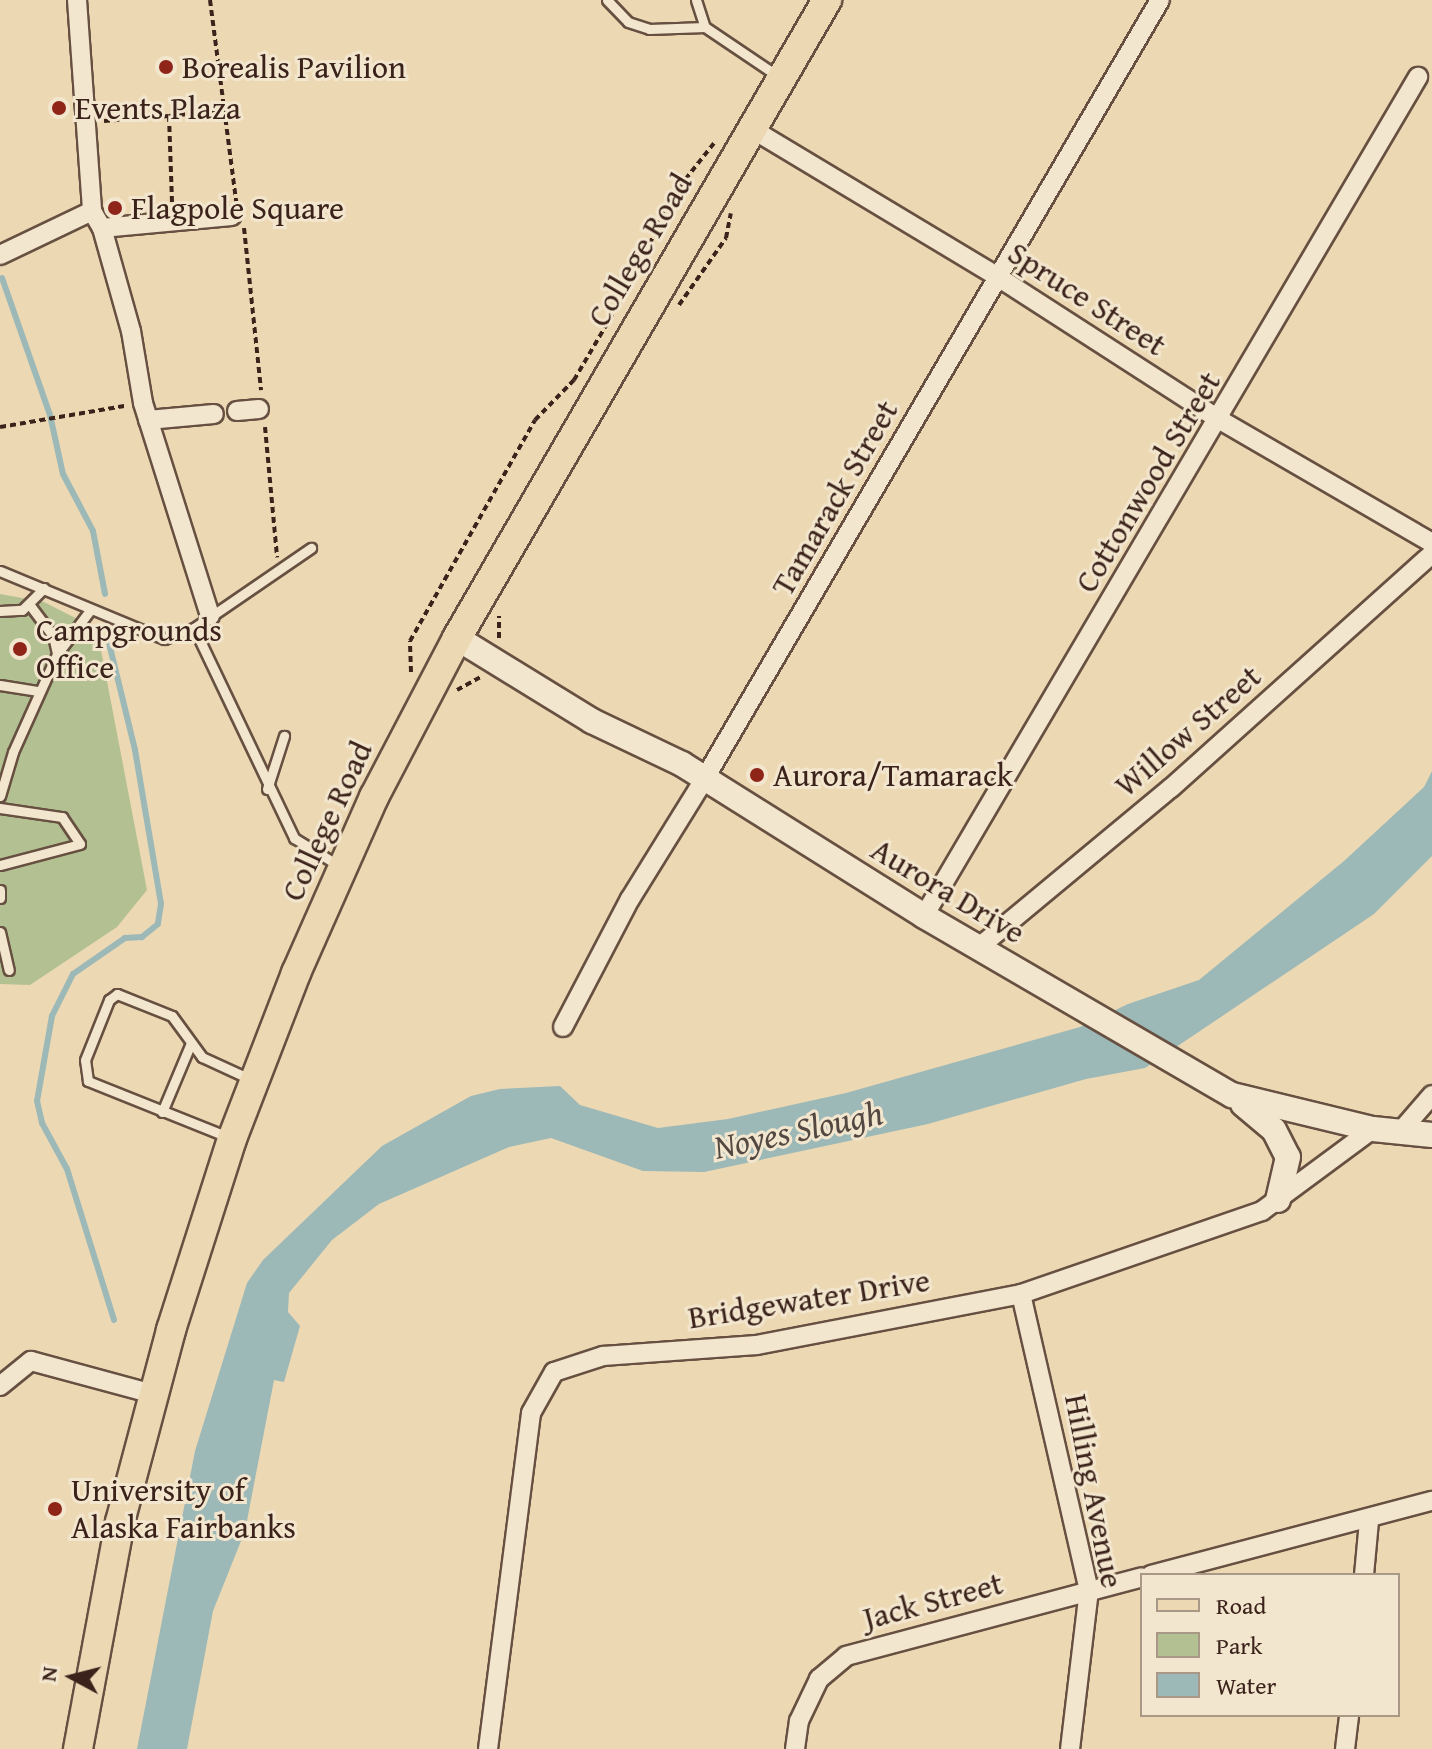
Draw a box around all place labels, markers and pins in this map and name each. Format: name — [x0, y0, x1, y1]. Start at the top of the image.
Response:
place label: Borealis Pavilion — [182, 48, 406, 86]
marker: Borealis Pavilion — [157, 58, 175, 76]
place label: Events Plaza — [75, 89, 241, 127]
marker: Events Plaza — [50, 99, 68, 117]
place label: Flagpole Square — [131, 189, 344, 227]
marker: Flagpole Square — [106, 199, 124, 217]
place label: Campgrounds Office — [36, 612, 222, 687]
marker: Campgrounds Office — [11, 640, 29, 658]
place label: Aurora/Tamarack — [773, 756, 1013, 794]
marker: Aurora/Tamarack — [748, 766, 766, 784]
place label: University of Alaska Fairbanks — [71, 1472, 296, 1547]
marker: University of Alaska Fairbanks — [46, 1500, 64, 1518]

